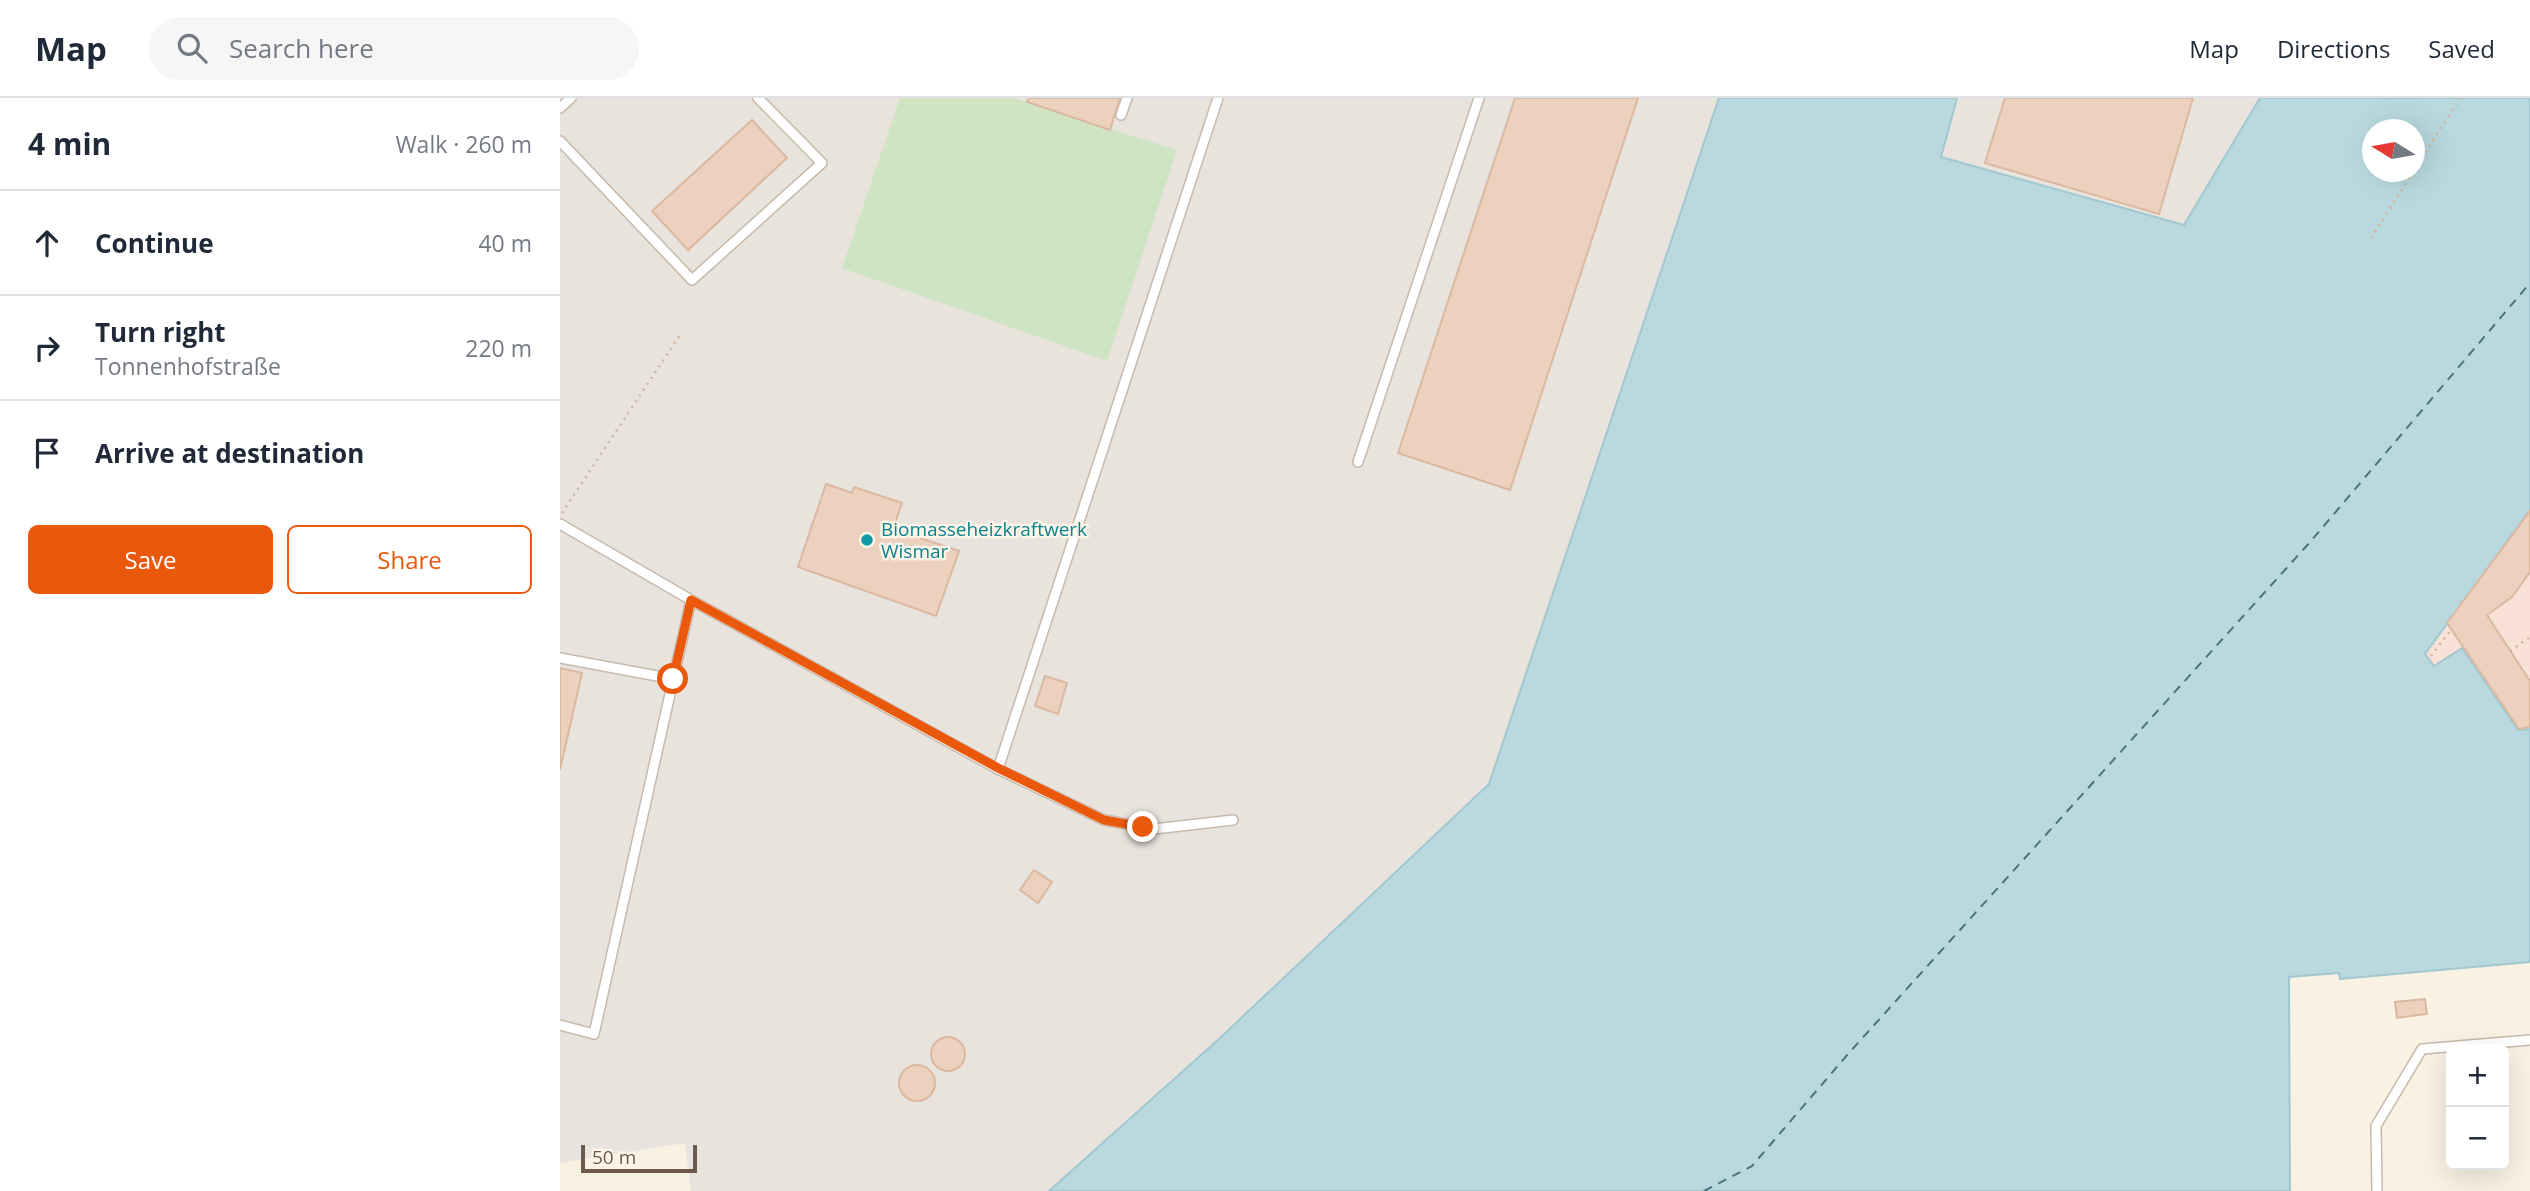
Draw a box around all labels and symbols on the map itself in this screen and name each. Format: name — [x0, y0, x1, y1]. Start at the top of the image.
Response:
north arrow — [2362, 119, 2425, 182]
place label: Biomasseheizkraftwerk Wismar — [881, 516, 1087, 564]
marker: Biomasseheizkraftwerk Wismar — [859, 532, 875, 548]
route start — [657, 663, 688, 694]
route end — [1127, 811, 1158, 842]
scale bar — [581, 1142, 696, 1174]

